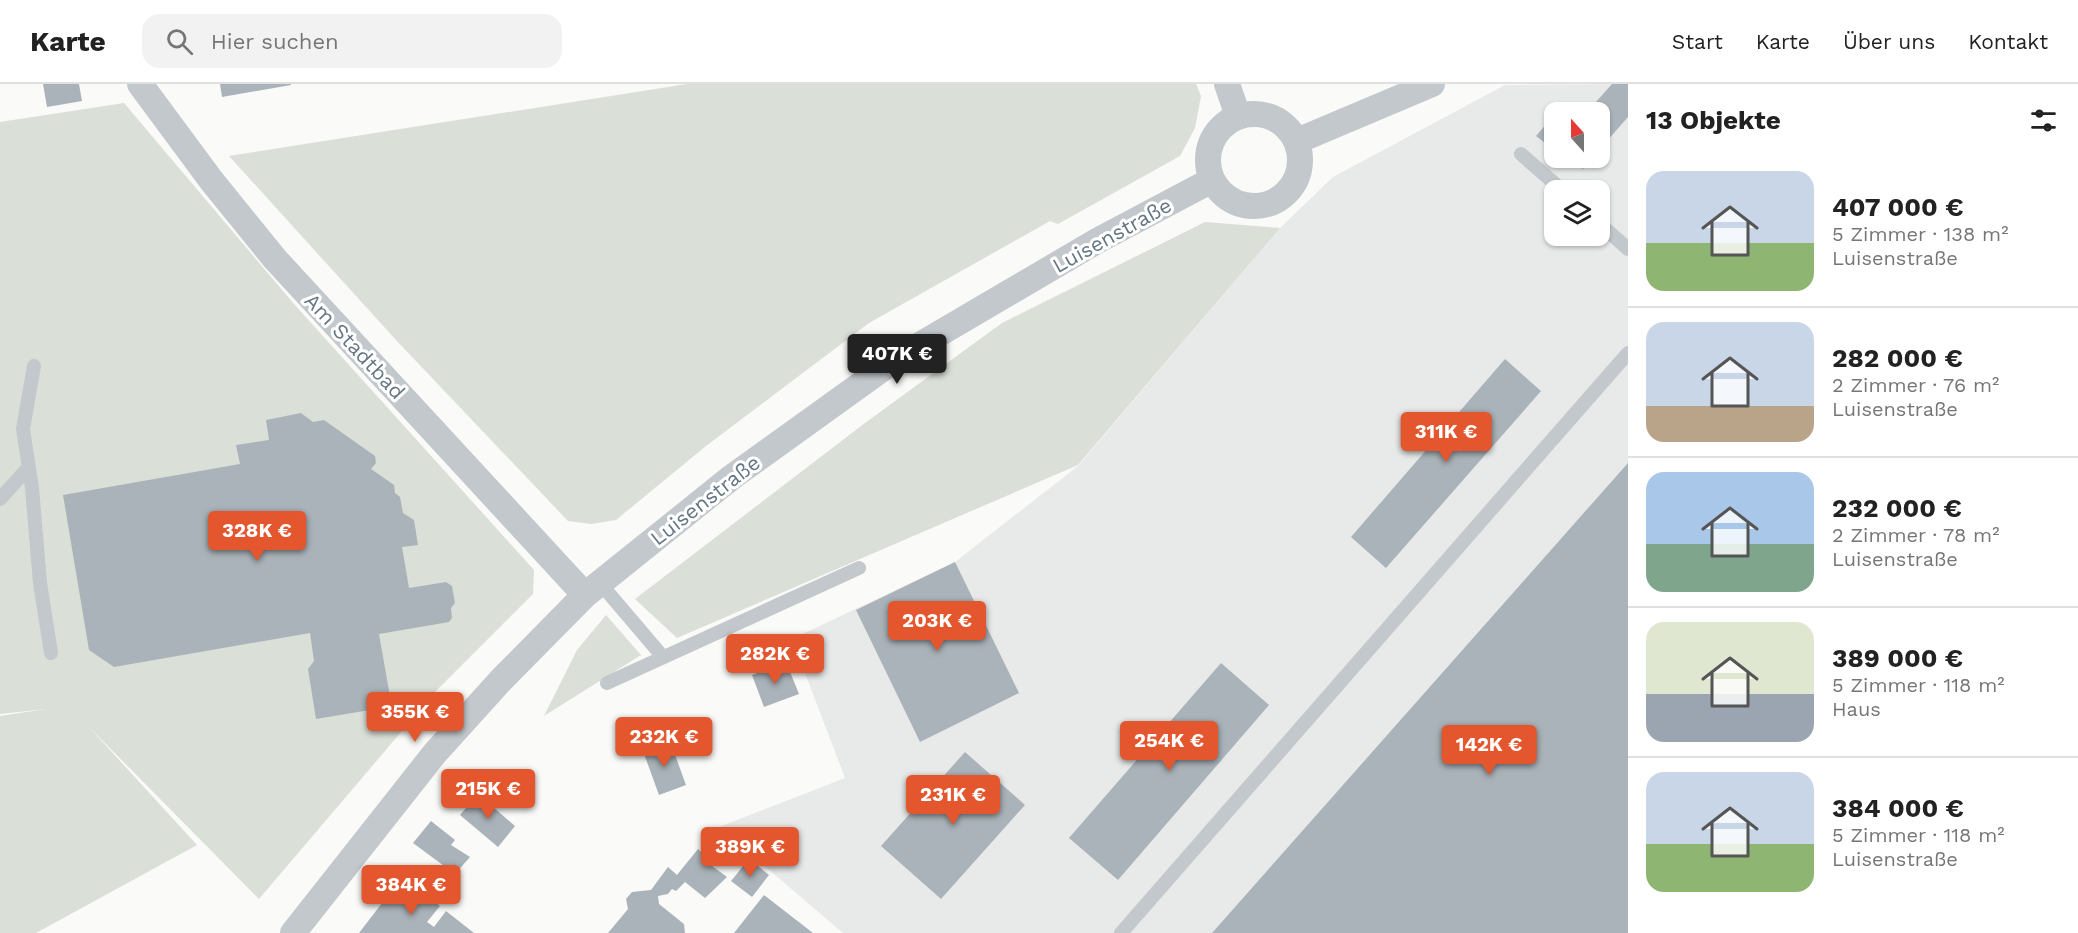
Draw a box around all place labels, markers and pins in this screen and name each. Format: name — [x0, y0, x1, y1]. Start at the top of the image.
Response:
pin: 407K € — [848, 334, 946, 385]
pin: 311K € — [1397, 412, 1495, 463]
pin: 328K € — [208, 511, 306, 562]
pin: 203K € — [888, 601, 986, 652]
pin: 282K € — [726, 634, 824, 685]
pin: 355K € — [366, 692, 464, 743]
pin: 232K € — [615, 717, 713, 768]
pin: 254K € — [1120, 721, 1218, 772]
pin: 142K € — [1440, 725, 1538, 776]
pin: 215K € — [439, 769, 537, 820]
pin: 231K € — [904, 775, 1002, 826]
pin: 389K € — [701, 827, 799, 878]
pin: 384K € — [362, 865, 460, 916]

